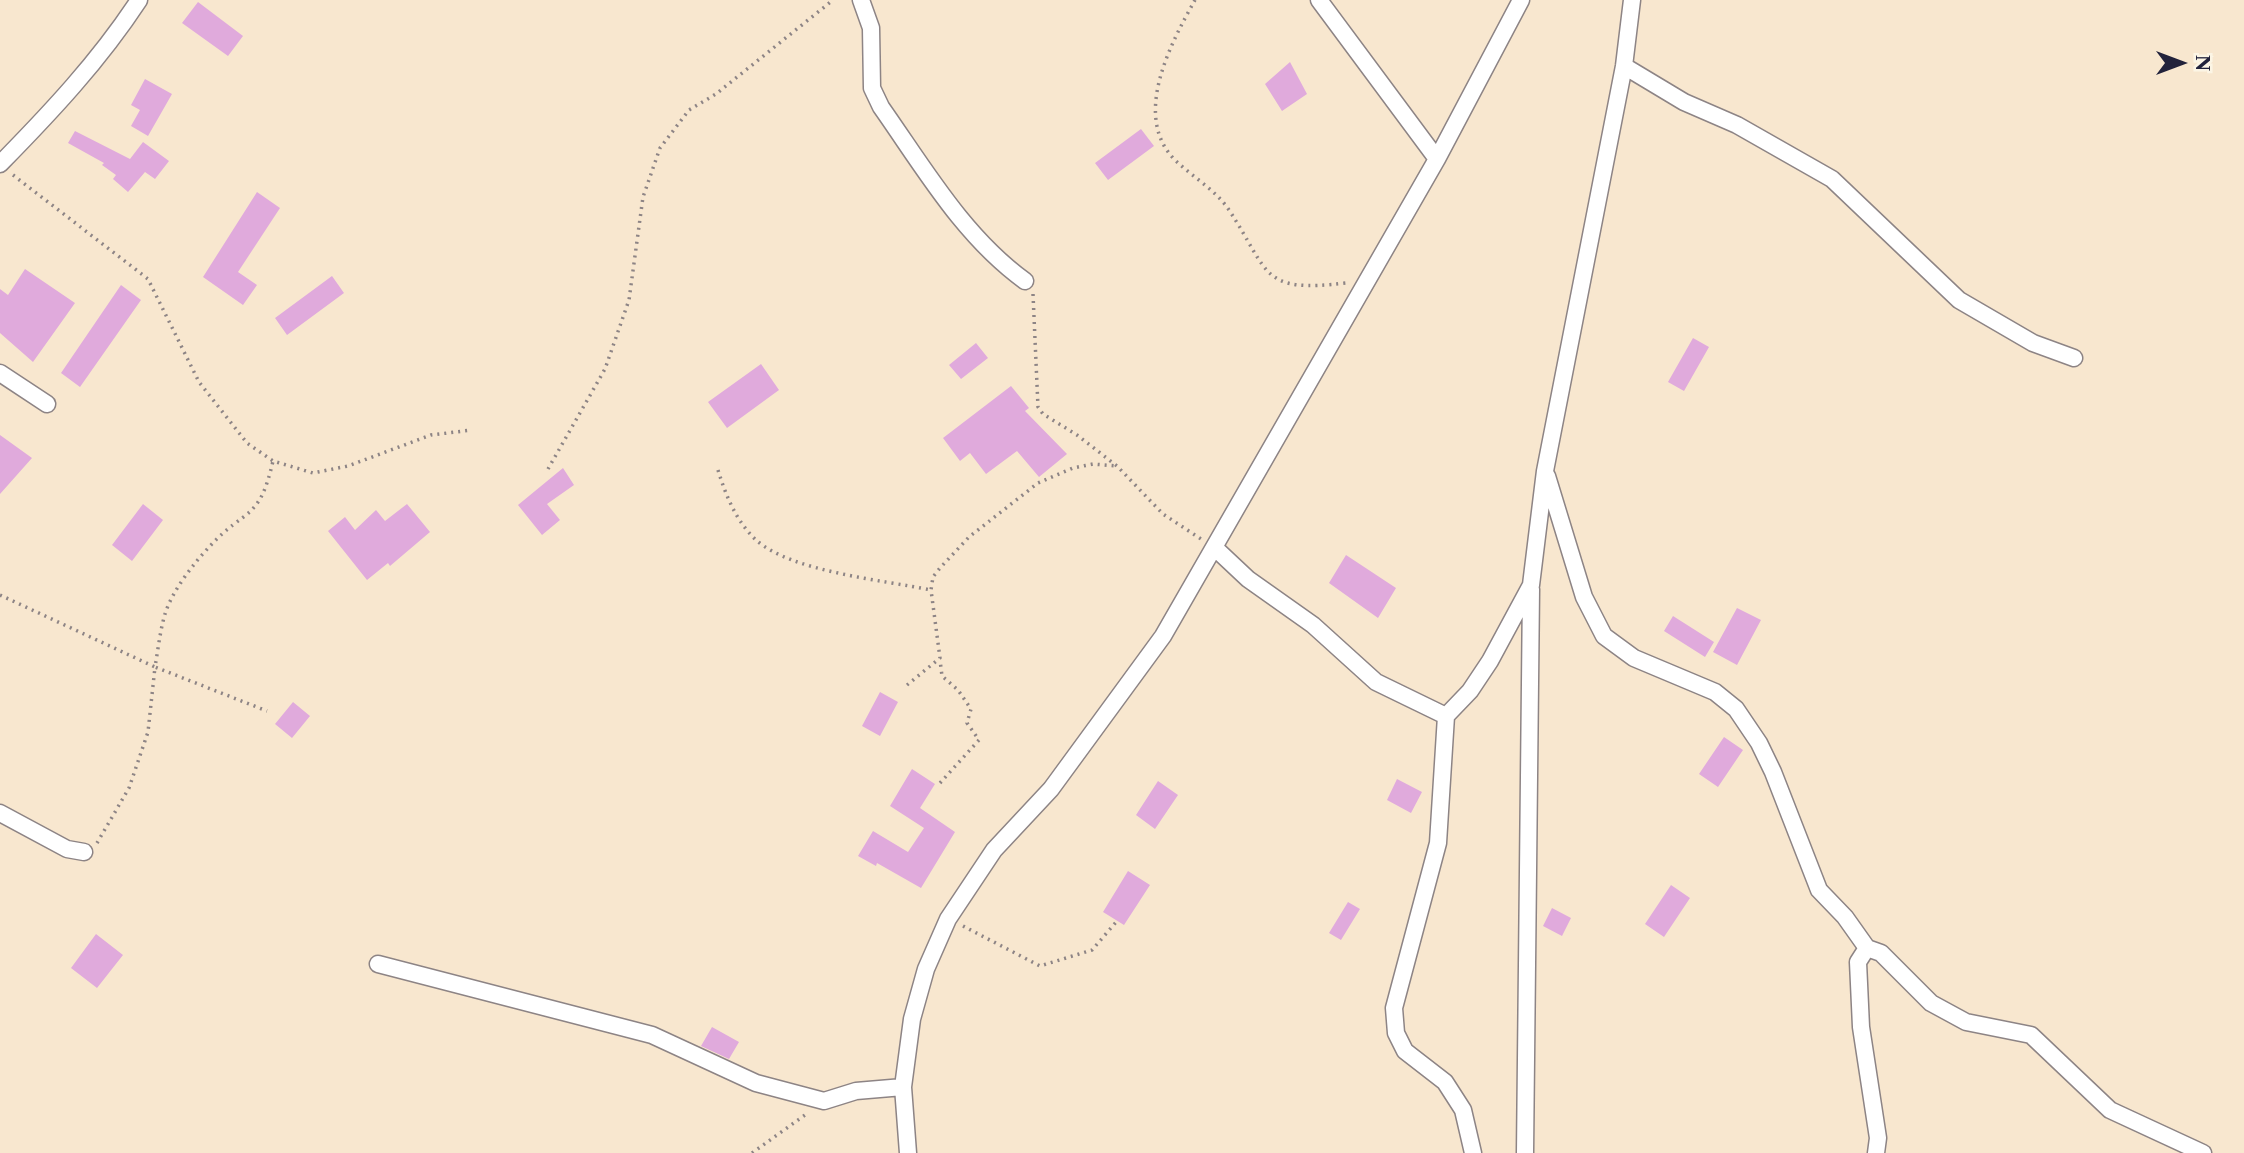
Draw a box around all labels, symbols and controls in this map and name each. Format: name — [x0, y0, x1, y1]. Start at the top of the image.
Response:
north arrow — [2146, 28, 2216, 98]
text: N — [2191, 55, 2214, 71]

